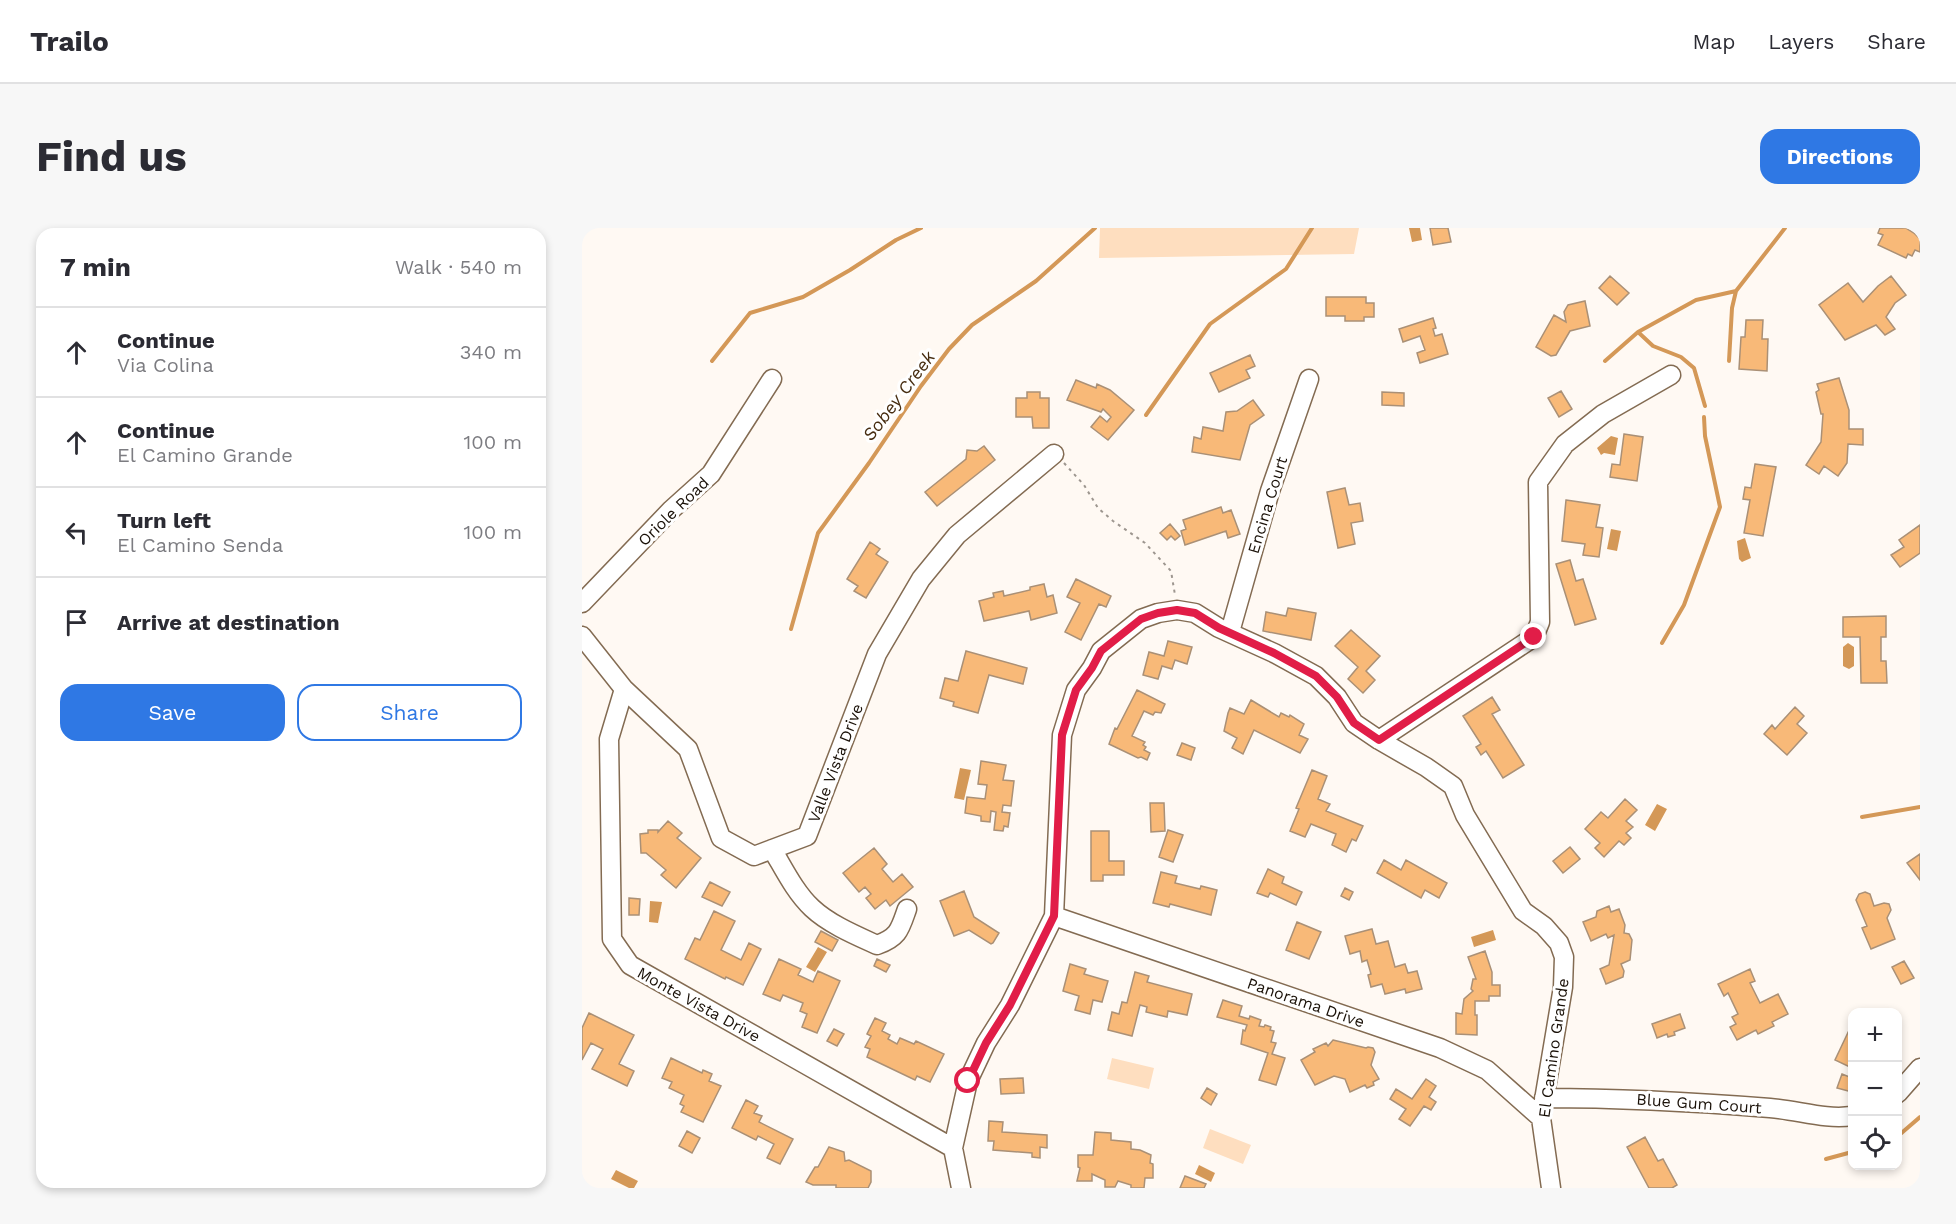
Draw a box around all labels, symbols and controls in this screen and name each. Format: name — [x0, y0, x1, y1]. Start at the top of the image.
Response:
text: Trailo — [30, 25, 109, 58]
text: Map — [1692, 29, 1735, 54]
text: Layers — [1768, 29, 1834, 54]
text: Share — [1867, 29, 1926, 54]
button: Directions — [1760, 129, 1920, 184]
text: Find us — [36, 132, 187, 181]
text: 7 min — [60, 252, 131, 282]
text: Walk · 540 m — [395, 255, 522, 279]
text: Continue — [117, 328, 215, 353]
icon: ahead — [60, 336, 93, 369]
text: 340 m — [460, 340, 522, 364]
water label: Sobey Creek — [858, 346, 940, 445]
text: Via Colina — [117, 353, 214, 377]
text: Continue — [117, 418, 215, 443]
icon: ahead — [60, 426, 93, 459]
text: 100 m — [463, 430, 522, 454]
text: El Camino Grande — [117, 443, 293, 467]
street label: Encina Court — [1244, 454, 1291, 556]
street label: Oriole Road — [634, 473, 713, 550]
text: Turn left — [117, 508, 211, 533]
icon: left — [60, 516, 93, 549]
text: 100 m — [463, 520, 522, 544]
text: El Camino Senda — [117, 533, 283, 557]
icon: arrive — [60, 606, 93, 639]
text: Arrive at destination — [117, 610, 340, 635]
route end — [1520, 623, 1546, 649]
button: Save — [60, 684, 285, 741]
button: Share — [297, 684, 522, 741]
street label: Valle Vista Drive — [804, 701, 867, 825]
street label: Monte Vista Drive — [634, 963, 763, 1046]
street label: Panorama Drive — [1245, 973, 1367, 1031]
street label: El Camino Grande — [1534, 977, 1573, 1119]
map controls — [1848, 1008, 1902, 1170]
button: + — [1848, 1008, 1902, 1062]
button: − — [1848, 1062, 1902, 1116]
route start — [954, 1067, 980, 1093]
street label: Blue Gum Court — [1636, 1090, 1762, 1117]
button: locate — [1848, 1116, 1902, 1170]

